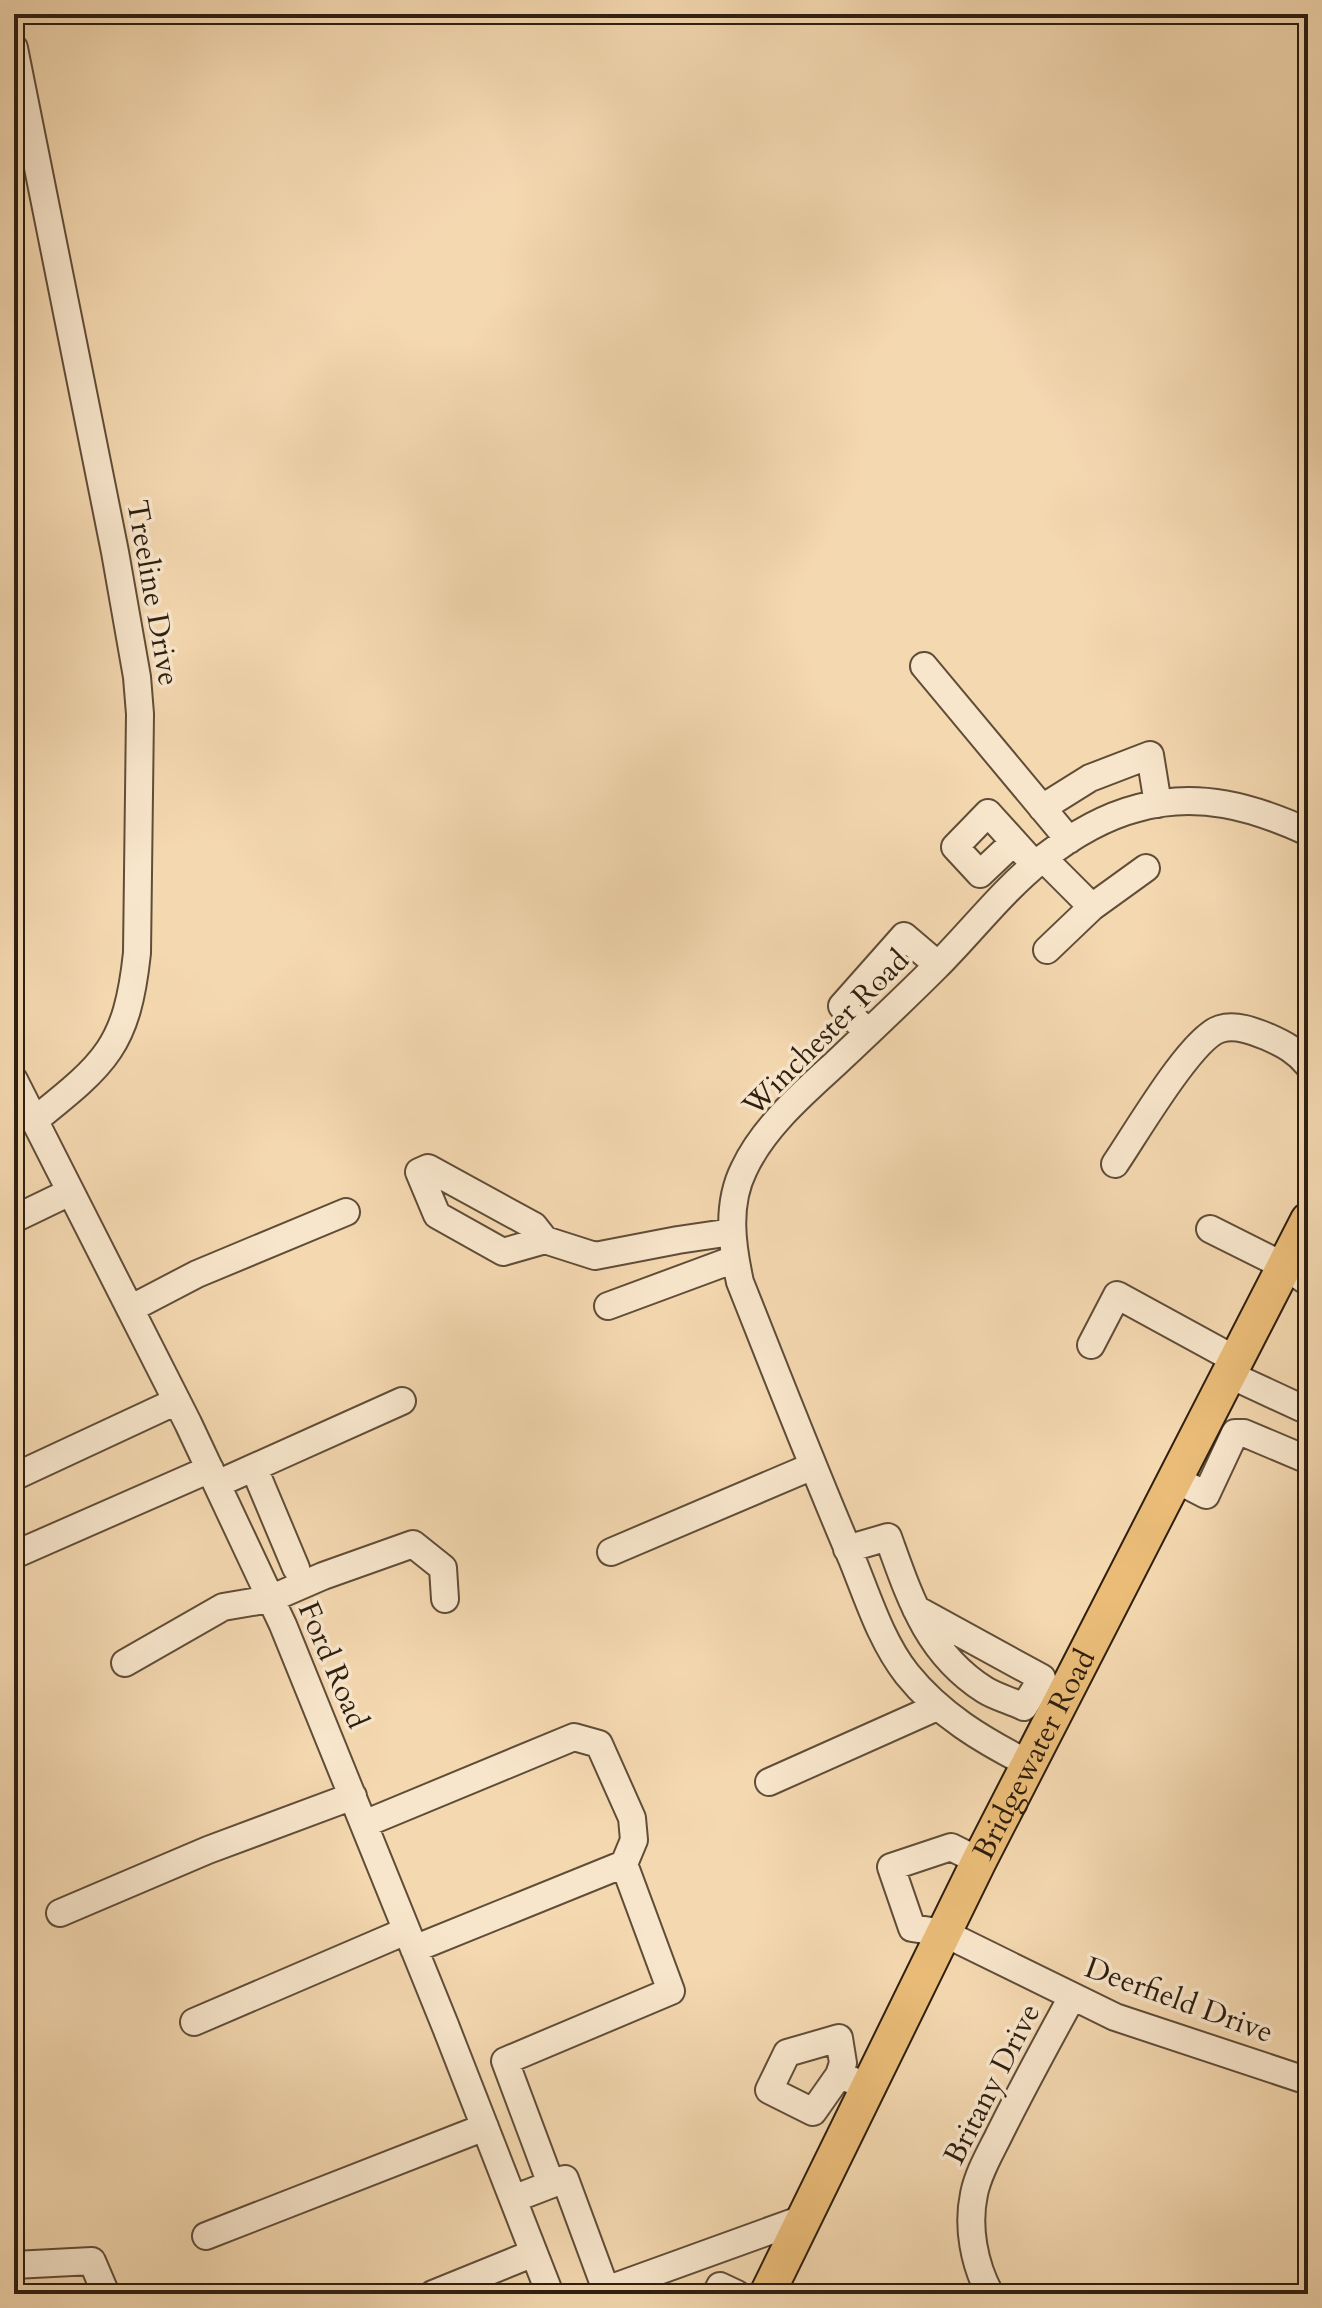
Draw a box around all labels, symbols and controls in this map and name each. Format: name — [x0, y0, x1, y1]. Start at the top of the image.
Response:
street label: Treeline Drive — [117, 497, 189, 689]
street label: Winchester Road — [733, 941, 918, 1126]
street label: Ford Road — [288, 1595, 378, 1735]
street label: Bridgewater Road — [963, 1642, 1105, 1867]
street label: Deerfield Drive — [1079, 1947, 1279, 2053]
street label: Britany Drive — [934, 1996, 1050, 2172]

